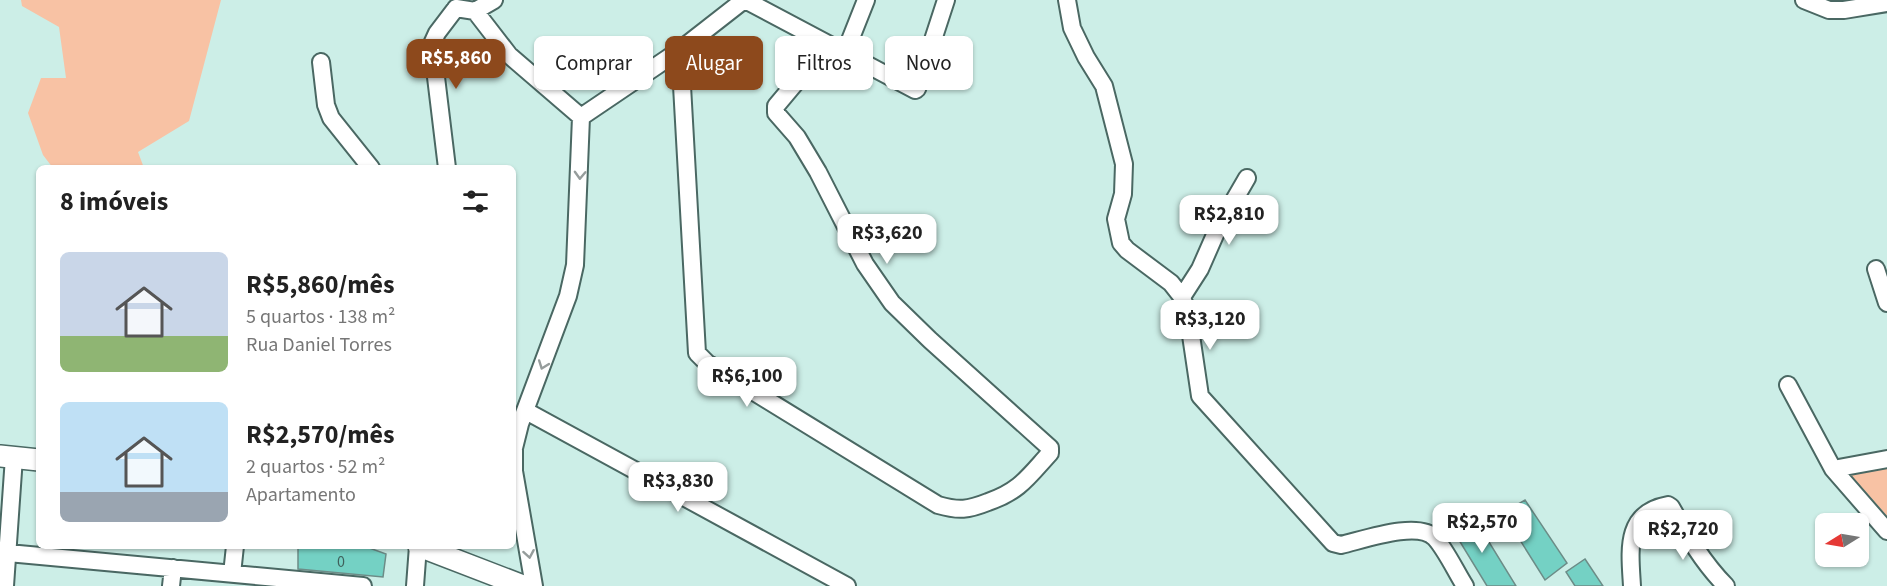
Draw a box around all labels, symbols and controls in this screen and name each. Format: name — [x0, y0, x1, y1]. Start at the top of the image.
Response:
chip: Comprar — [534, 36, 653, 90]
chip: Alugar — [665, 36, 763, 90]
chip: Filtros — [775, 36, 873, 90]
chip: Novo — [885, 36, 973, 90]
pin: R$5,860 — [401, 39, 511, 90]
text: R$5,860 — [420, 44, 492, 72]
one-way arrow — [573, 171, 586, 180]
text: 8 imóveis — [60, 183, 168, 220]
icon: filters — [459, 185, 492, 218]
pin: R$2,810 — [1174, 195, 1284, 246]
text: R$2,810 — [1193, 200, 1265, 228]
pin: R$3,620 — [832, 214, 942, 265]
text: R$3,620 — [851, 219, 923, 247]
text: R$5,860/mês — [246, 266, 394, 303]
icon: home — [108, 276, 180, 348]
pin: R$3,120 — [1155, 300, 1265, 351]
text: 5 quartos · 138 m² — [246, 303, 395, 331]
text: R$3,120 — [1174, 305, 1246, 333]
text: Rua Daniel Torres — [246, 331, 392, 359]
pin: R$6,100 — [692, 357, 802, 408]
one-way arrow — [538, 359, 550, 370]
text: R$6,100 — [711, 362, 783, 390]
text: R$2,570/mês — [246, 416, 394, 453]
icon: home — [108, 426, 180, 498]
text: 2 quartos · 52 m² — [246, 453, 385, 481]
pin: R$3,830 — [623, 462, 733, 513]
text: R$3,830 — [642, 467, 714, 495]
text: Apartamento — [246, 481, 356, 509]
pin: R$2,570 — [1427, 503, 1537, 554]
text: R$2,570 — [1446, 508, 1518, 536]
pin: R$2,720 — [1628, 510, 1738, 561]
north arrow — [1815, 513, 1869, 567]
map controls — [1815, 513, 1869, 567]
text: R$2,720 — [1647, 515, 1719, 543]
one-way arrow — [522, 549, 534, 558]
house number: 0 — [337, 551, 345, 573]

